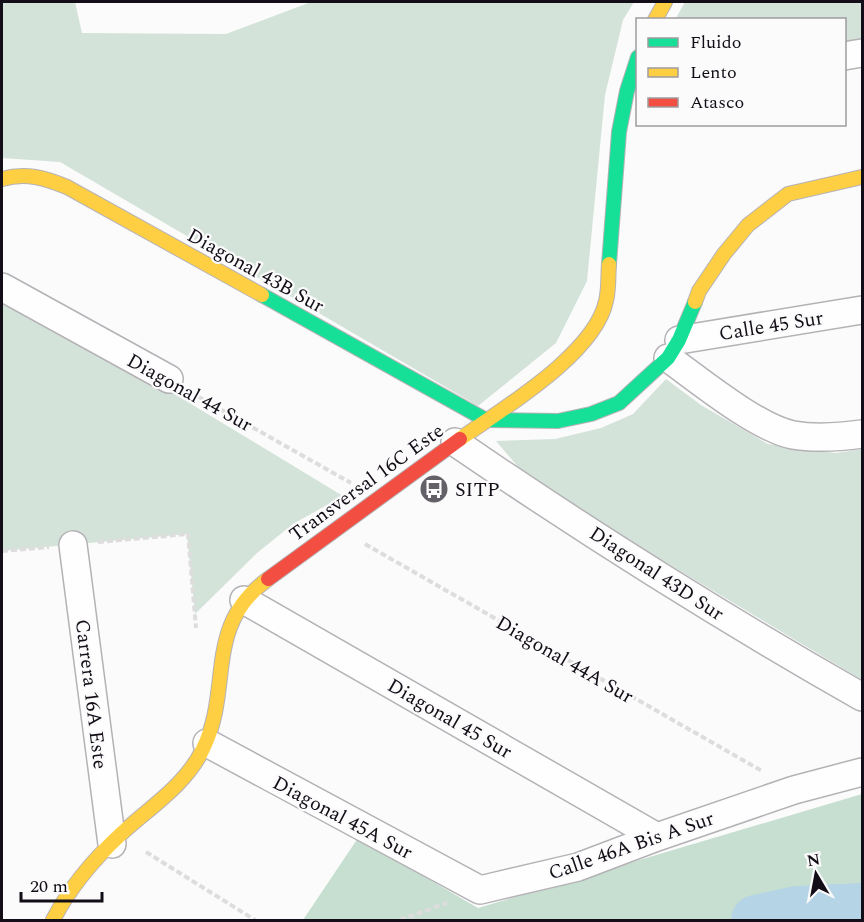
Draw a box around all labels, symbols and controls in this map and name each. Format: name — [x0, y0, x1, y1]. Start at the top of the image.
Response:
legend — [636, 18, 846, 126]
text: Fluido — [690, 29, 742, 56]
text: Lento — [690, 59, 737, 86]
text: Atasco — [690, 89, 744, 116]
street label: Diagonal 43B Sur — [181, 221, 330, 321]
street label: Calle 45 Sur — [717, 303, 826, 349]
street label: Diagonal 44 Sur — [121, 346, 258, 440]
street label: Transversal 16C Este — [283, 416, 450, 549]
bus stop icon: SITP — [418, 473, 450, 505]
place label: SITP — [455, 475, 500, 505]
street label: Diagonal 43D Sur — [583, 519, 730, 629]
street label: Diagonal 44A Sur — [490, 608, 639, 712]
street label: Carrera 16A Este — [67, 617, 115, 771]
street label: Diagonal 45 Sur — [381, 671, 518, 767]
street label: Diagonal 45A Sur — [267, 768, 418, 868]
street label: Calle 46A Bis A Sur — [544, 804, 718, 888]
north arrow — [786, 844, 846, 904]
text: N — [805, 847, 822, 873]
scale bar — [21, 865, 102, 903]
text: 20 m — [30, 873, 68, 900]

